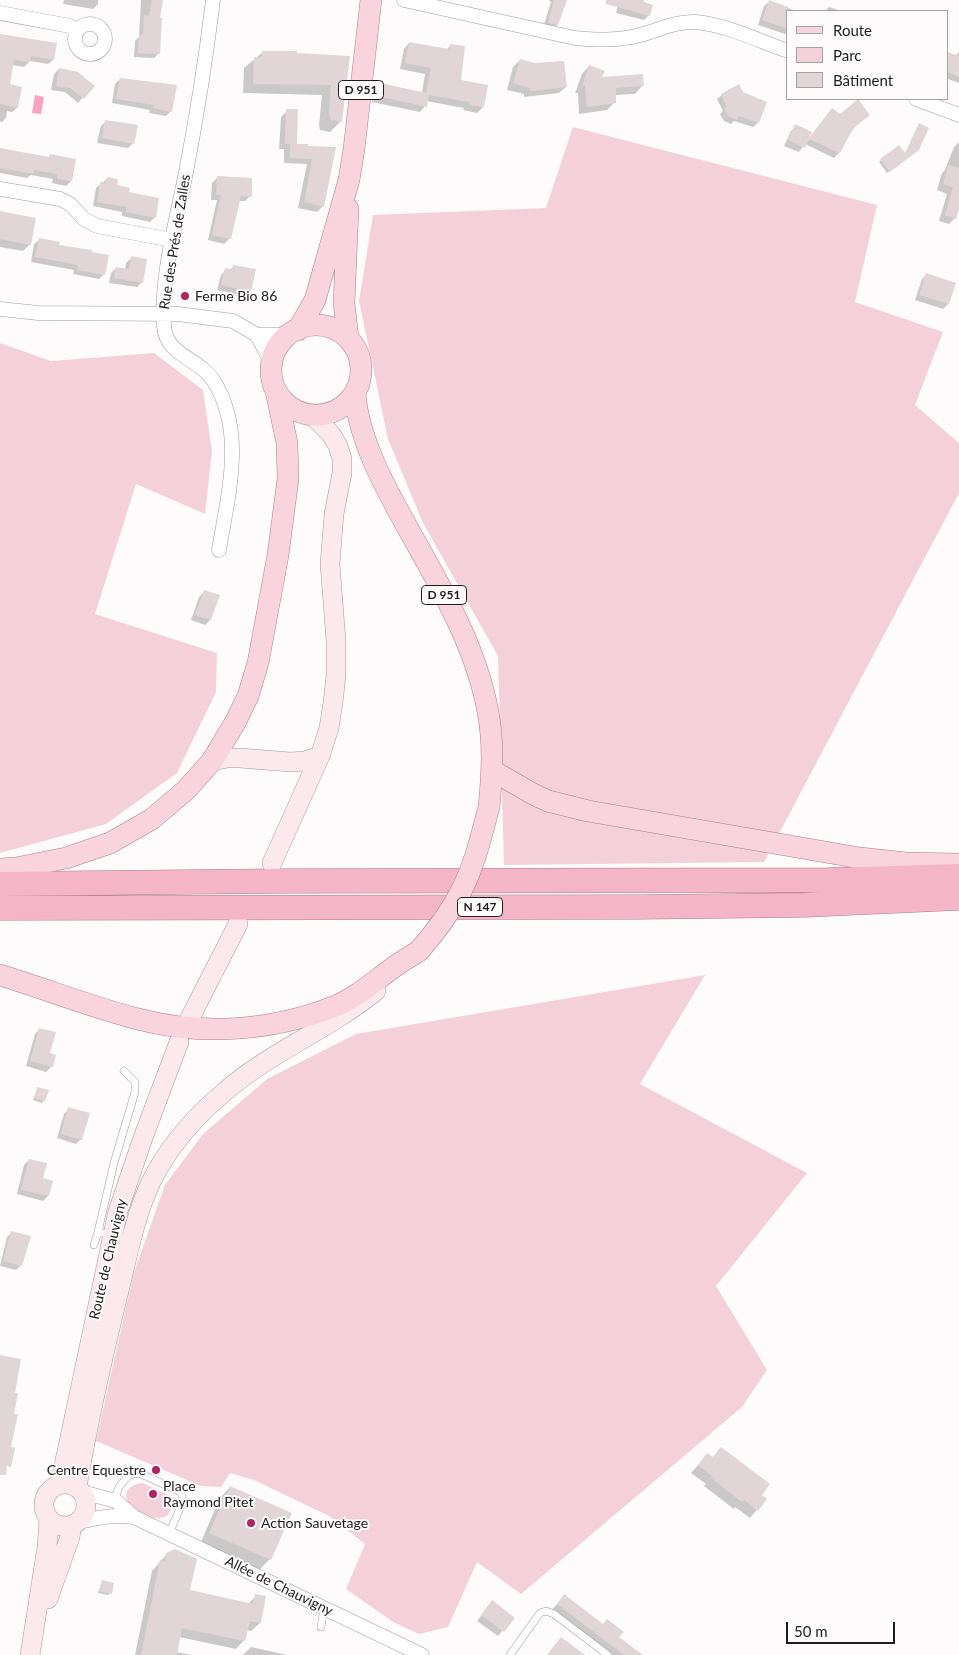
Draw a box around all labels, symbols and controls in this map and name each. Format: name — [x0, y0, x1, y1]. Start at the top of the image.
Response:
legend — [786, 10, 949, 100]
text: Route — [833, 21, 872, 39]
text: Parc — [833, 46, 862, 64]
text: Bâtiment — [833, 71, 893, 89]
road number: D 951 — [338, 80, 384, 100]
street label: Rue des Prés de Zalles — [156, 173, 194, 311]
place label: Ferme Bio 86 — [195, 288, 277, 304]
marker: Ferme Bio 86 — [179, 290, 191, 302]
road number: D 951 — [422, 586, 466, 604]
road number: N 147 — [458, 898, 502, 916]
street label: Route de Chauvigny — [86, 1197, 130, 1321]
place label: Centre Equestre — [47, 1462, 146, 1478]
marker: Centre Equestre — [150, 1464, 162, 1476]
place label: Place Raymond Pitet — [163, 1478, 253, 1510]
marker: Place Raymond Pitet — [147, 1488, 159, 1500]
place label: Action Sauvetage — [261, 1515, 368, 1531]
marker: Action Sauvetage — [245, 1517, 257, 1529]
street label: Allée de Chauvigny — [222, 1553, 336, 1619]
scale bar — [789, 1612, 898, 1644]
text: 50 m — [794, 1622, 828, 1640]

